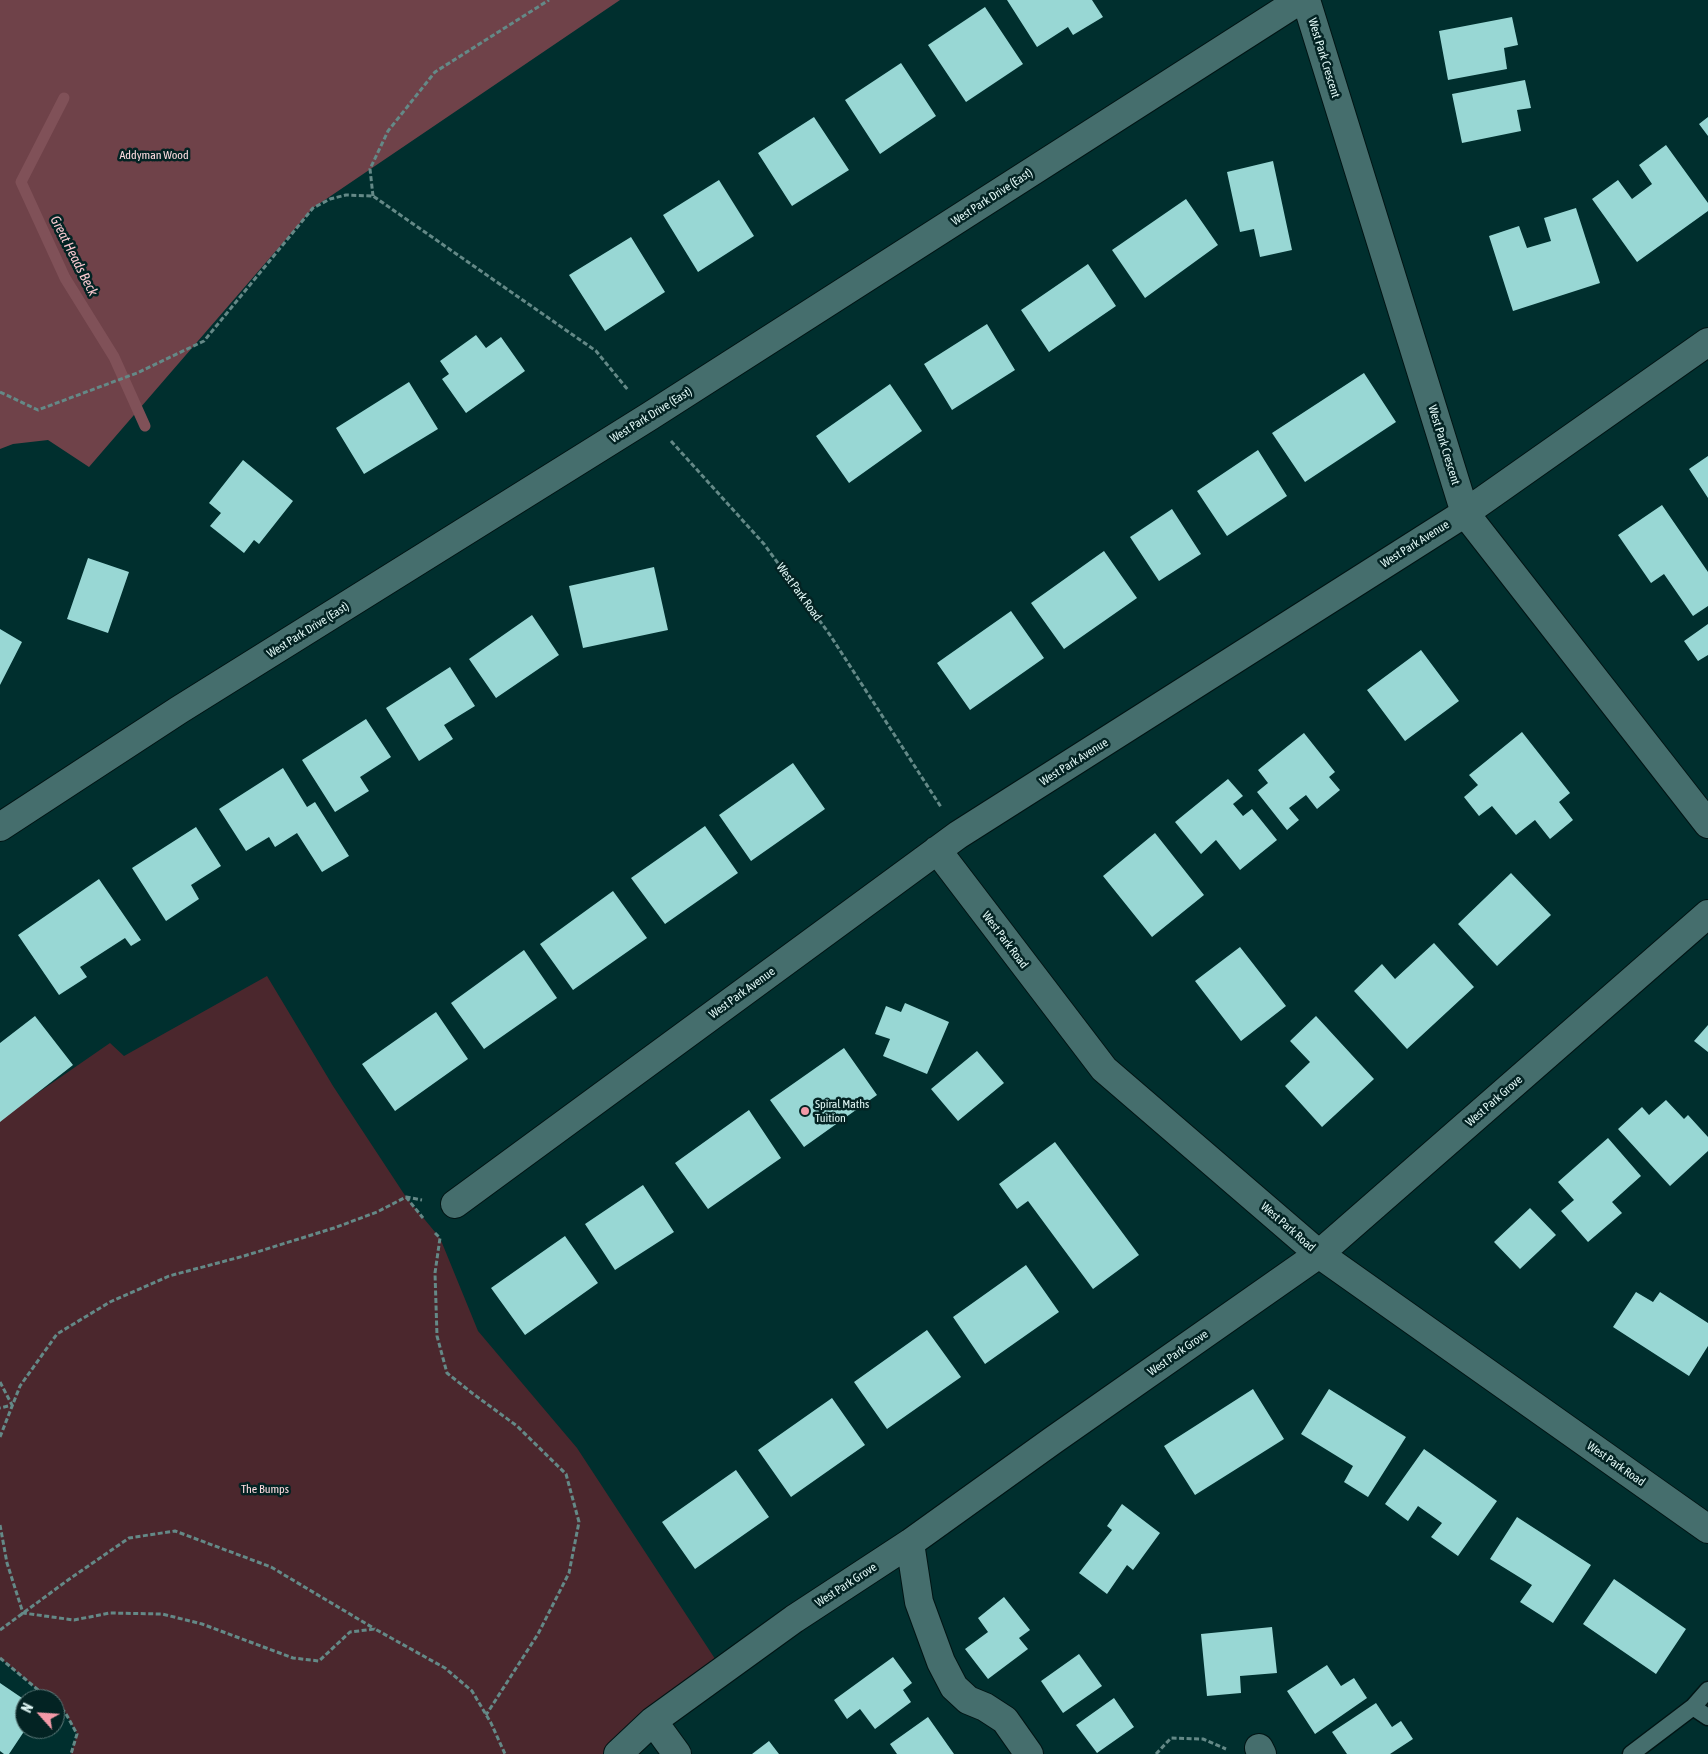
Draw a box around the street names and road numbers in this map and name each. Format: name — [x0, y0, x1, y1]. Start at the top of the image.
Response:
street label: West Park Crescent — [1305, 16, 1343, 100]
street label: West Park Drive (East) — [949, 165, 1035, 229]
street label: West Park Drive (East) — [607, 384, 695, 446]
street label: West Park Crescent — [1425, 403, 1463, 487]
street label: West Park Avenue — [1378, 517, 1452, 571]
street label: West Park Road — [773, 560, 825, 624]
street label: West Park Drive (East) — [264, 599, 352, 661]
street label: West Park Avenue — [1037, 735, 1111, 789]
street label: West Park Road — [979, 909, 1031, 971]
street label: West Park Avenue — [706, 964, 778, 1022]
street label: West Park Grove — [1463, 1072, 1525, 1130]
street label: West Park Road — [1258, 1199, 1318, 1255]
street label: West Park Grove — [1145, 1327, 1211, 1379]
street label: West Park Road — [1584, 1439, 1648, 1489]
street label: West Park Grove — [813, 1560, 879, 1610]

